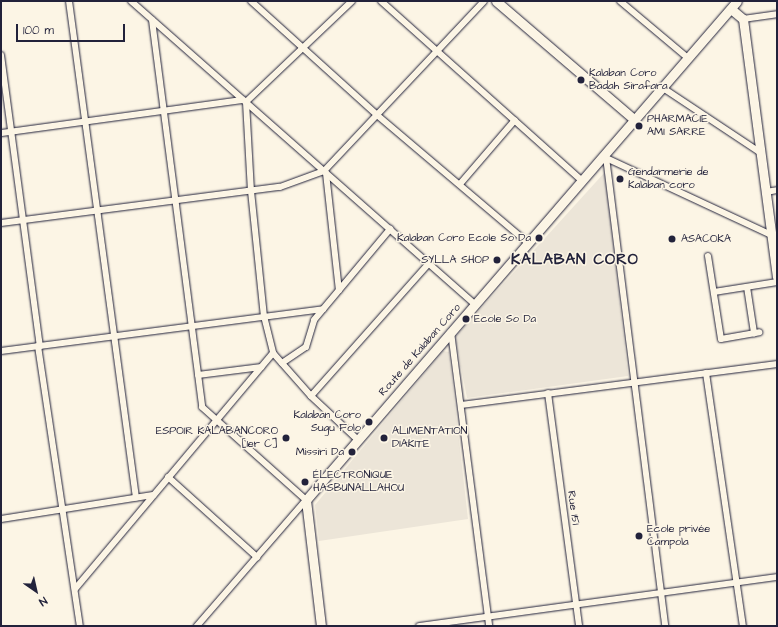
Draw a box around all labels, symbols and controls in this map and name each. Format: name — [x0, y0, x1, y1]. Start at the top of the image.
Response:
scale bar — [18, 16, 127, 42]
text: 100 m — [23, 22, 54, 39]
place label: Kalaban Coro Badah Sirafara — [589, 67, 668, 93]
marker: Kalaban Coro Badah Sirafara — [576, 75, 586, 85]
place label: PHARMACIE AMI SARRE — [647, 113, 708, 139]
marker: PHARMACIE AMI SARRE — [634, 121, 644, 131]
place label: Gendarmerie de Kalaban coro — [628, 166, 709, 192]
marker: Gendarmerie de Kalaban coro — [615, 174, 625, 184]
place label: Kalaban Coro Ecole So Da — [397, 231, 531, 245]
place label: ASACOKA — [681, 232, 731, 246]
marker: Kalaban Coro Ecole So Da — [534, 233, 544, 243]
marker: ASACOKA — [666, 233, 678, 245]
district label: KALABAN CORO — [511, 251, 639, 269]
place label: SYLLA SHOP — [421, 253, 489, 267]
marker: SYLLA SHOP — [492, 255, 502, 265]
street label: Route de Kalaban Coro — [376, 301, 464, 399]
place label: Ecole So Da — [474, 312, 536, 326]
marker: Ecole So Da — [461, 314, 471, 324]
place label: Kalaban Coro Sugu Folo — [294, 409, 361, 435]
marker: Kalaban Coro Sugu Folo — [364, 417, 374, 427]
place label: ESPOIR KALABANCORO [1er C] — [156, 425, 278, 451]
place label: ALIMENTATION DIAKITE — [392, 425, 468, 451]
marker: ESPOIR KALABANCORO [1er C] — [281, 433, 291, 443]
marker: ALIMENTATION DIAKITE — [379, 433, 389, 443]
place label: Missiri Da — [296, 445, 344, 459]
marker: Missiri Da — [347, 447, 357, 457]
place label: ÉLECTRONIQUE HASBUNALLAHOU — [313, 469, 404, 495]
marker: ÉLECTRONIQUE HASBUNALLAHOU — [300, 477, 310, 487]
street label: Rue 151 — [564, 490, 582, 526]
place label: Ecole privée Campola — [647, 523, 710, 549]
marker: Ecole privée Campola — [634, 531, 644, 541]
north arrow — [16, 571, 56, 611]
text: N — [36, 593, 50, 610]

